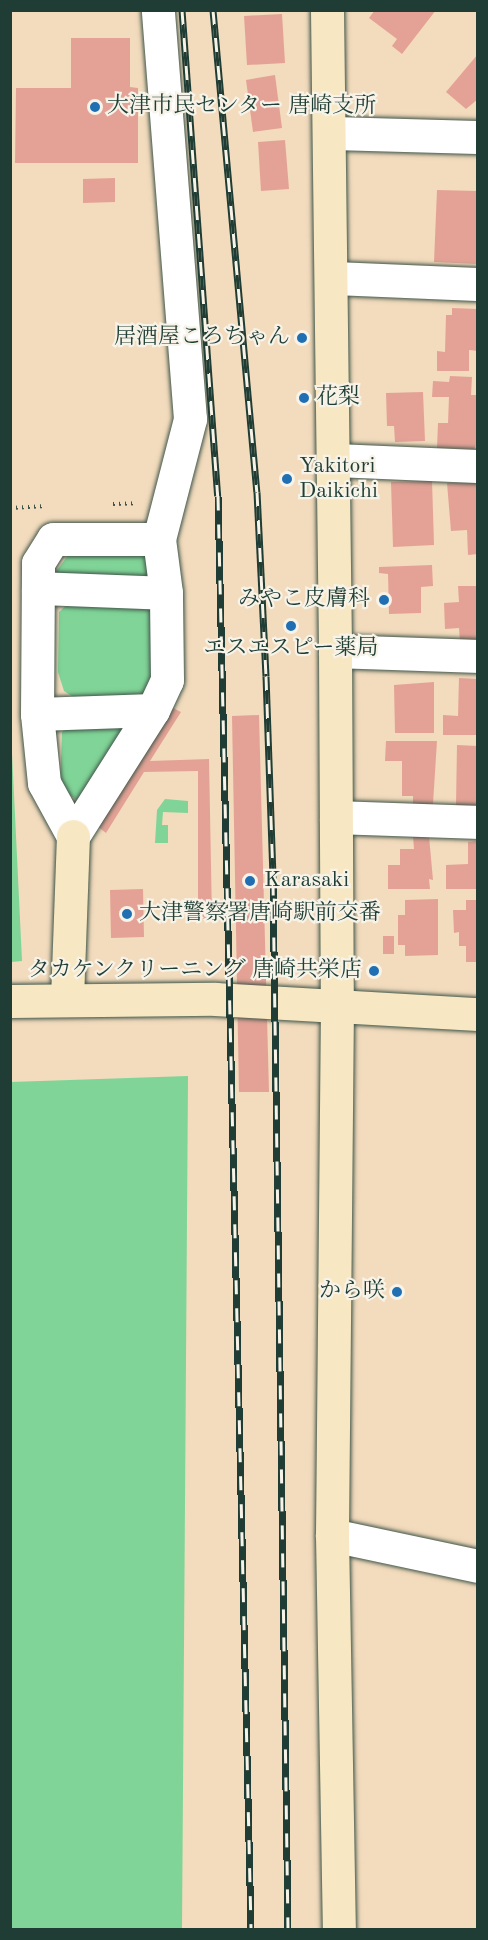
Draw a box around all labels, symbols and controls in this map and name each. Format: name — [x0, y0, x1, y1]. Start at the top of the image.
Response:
place label: 大津市民センター 唐崎支所 — [107, 94, 377, 120]
marker: 大津市民センター 唐崎支所 — [88, 100, 102, 114]
place label: 居酒屋ころちゃん — [114, 325, 290, 351]
marker: 居酒屋ころちゃん — [295, 331, 309, 345]
place label: 花梨 — [316, 385, 360, 411]
marker: 花梨 — [297, 391, 311, 405]
place label: Yakitori Daikichi — [299, 453, 378, 505]
marker: Yakitori Daikichi — [280, 472, 294, 486]
place label: みやこ皮膚科 — [238, 587, 370, 613]
marker: みやこ皮膚科 — [375, 591, 393, 609]
marker: エスエスピー薬局 — [284, 619, 298, 633]
place label: エスエスピー薬局 — [203, 636, 379, 662]
place label: Karasaki — [264, 868, 349, 894]
marker: Karasaki — [241, 872, 259, 890]
place label: 大津警察署唐崎駅前交番 — [139, 901, 381, 927]
marker: 大津警察署唐崎駅前交番 — [120, 907, 134, 921]
place label: タカケンクリーニング 唐崎共栄店 — [26, 958, 362, 984]
marker: タカケンクリーニング 唐崎共栄店 — [367, 964, 381, 978]
place label: から咲 — [319, 1279, 385, 1305]
marker: から咲 — [390, 1285, 404, 1299]

